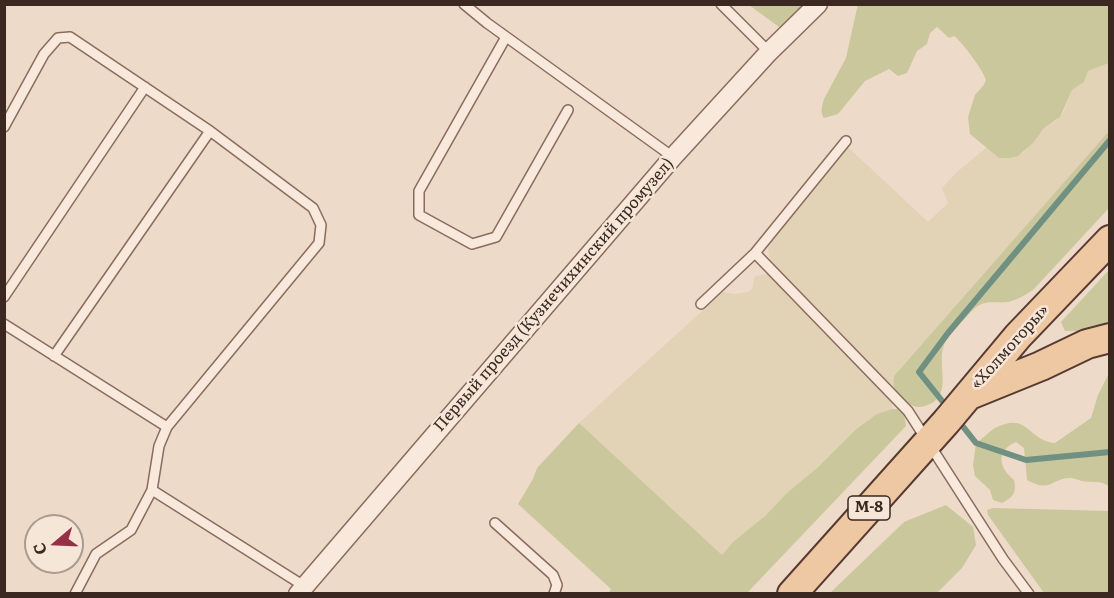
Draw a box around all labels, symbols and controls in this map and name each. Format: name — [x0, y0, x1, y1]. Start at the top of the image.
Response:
street label: Первый проезд (Кузнечихинский промузел) — [430, 154, 678, 436]
street label: «Холмогоры» — [967, 300, 1053, 394]
road number: М-8 — [848, 496, 890, 520]
north arrow — [24, 514, 84, 574]
text: С — [26, 540, 52, 558]

